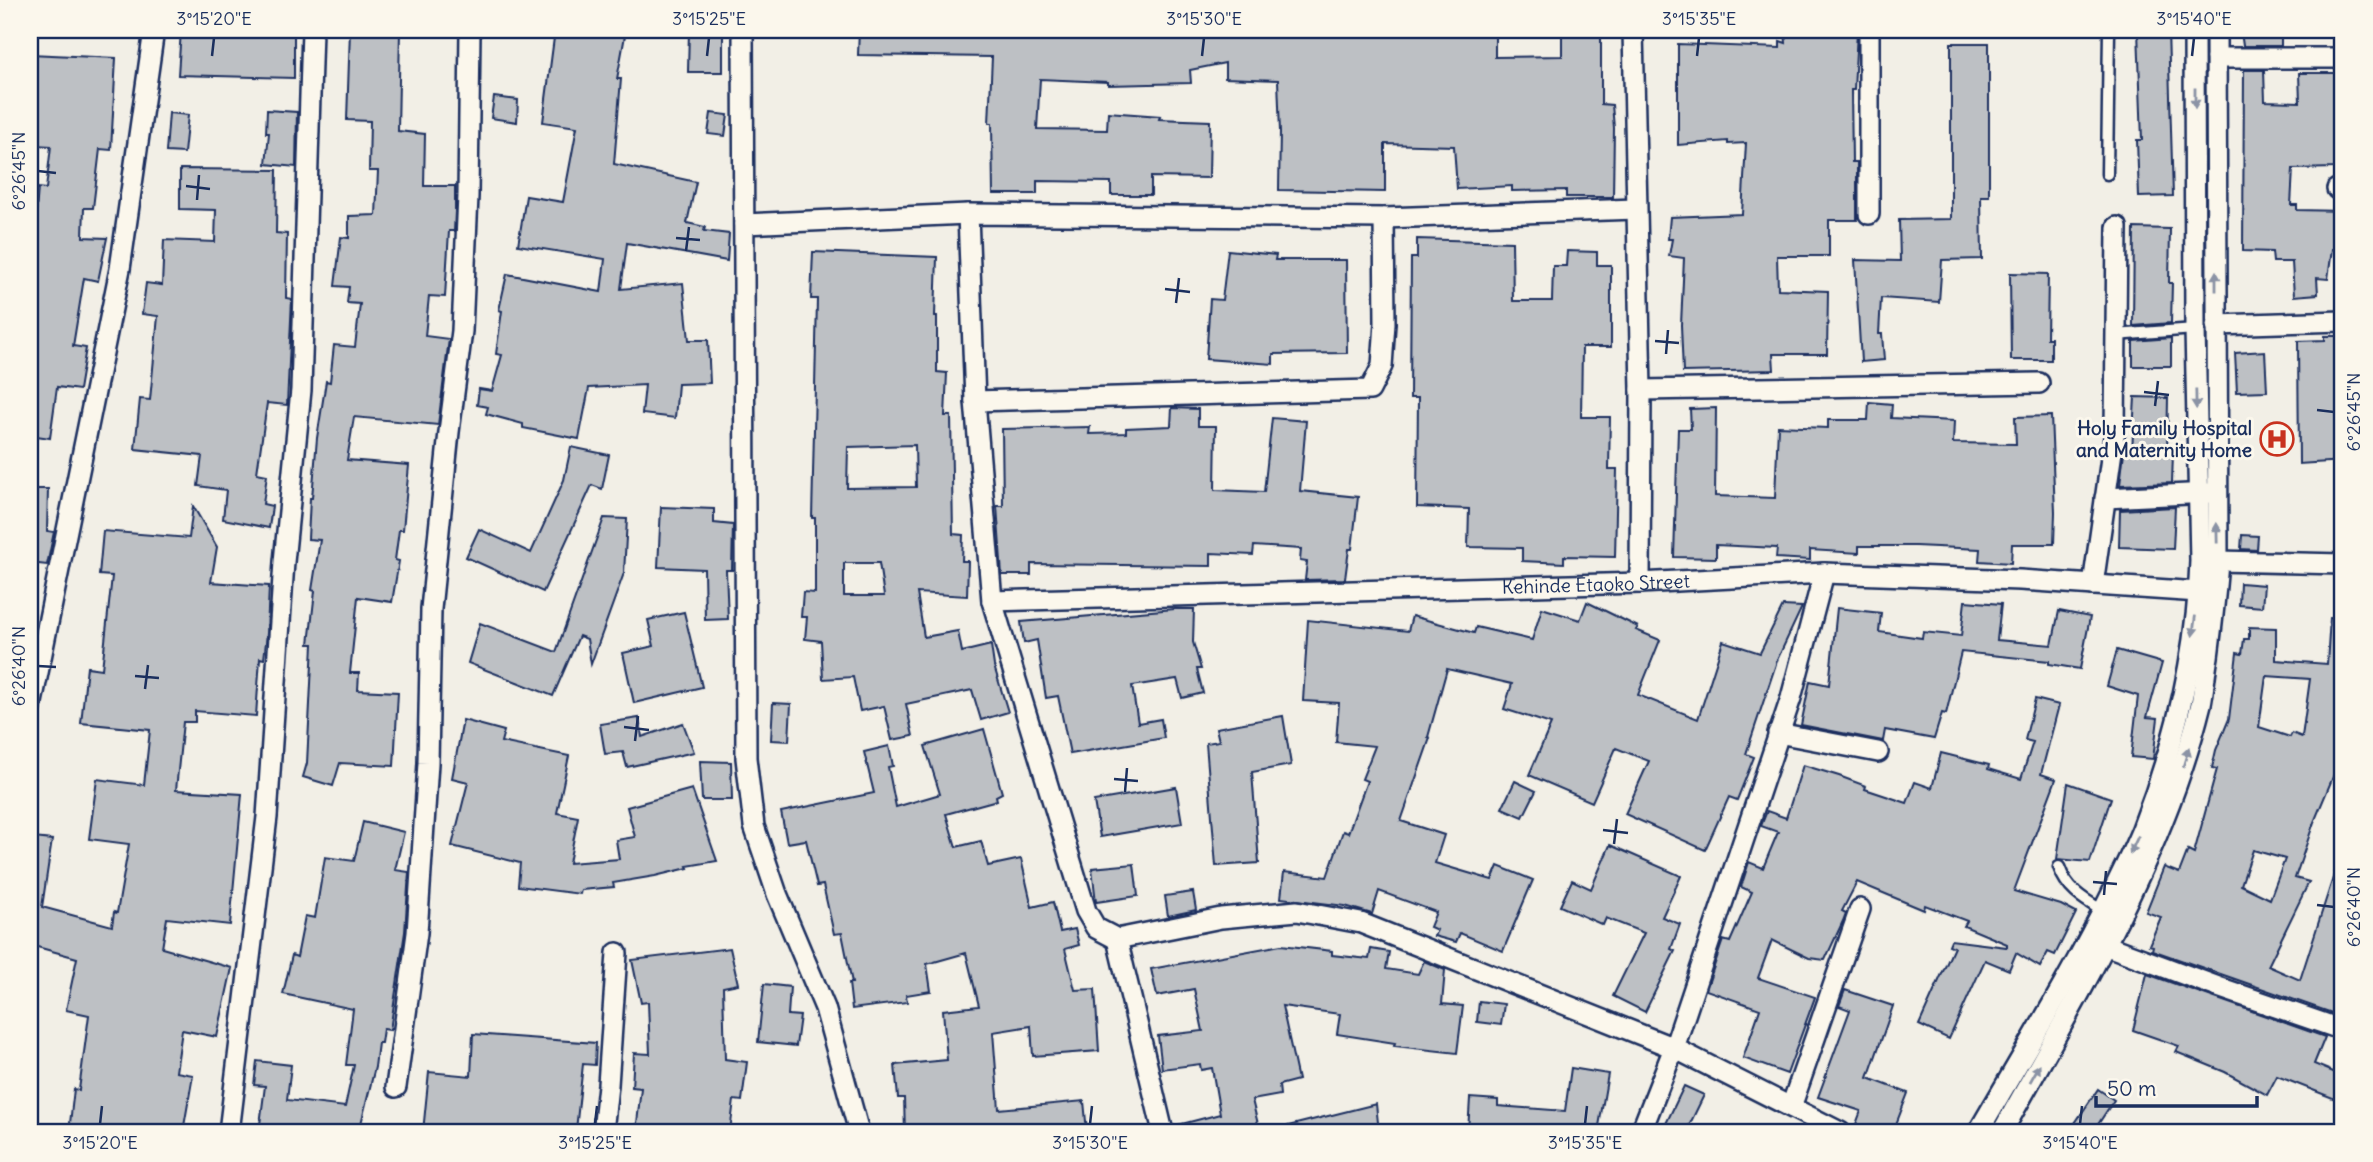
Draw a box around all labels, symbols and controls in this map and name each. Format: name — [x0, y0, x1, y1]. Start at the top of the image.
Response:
text: 3°15'20"E — [176, 7, 252, 30]
text: 3°15'25"E — [672, 7, 746, 30]
text: 3°15'30"E — [1166, 7, 1242, 30]
text: 3°15'35"E — [1662, 7, 1736, 30]
text: 3°15'40"E — [2156, 7, 2232, 30]
one-way arrow — [2189, 87, 2201, 109]
text: 6°26'45"N — [7, 132, 30, 210]
one-way arrow — [2210, 270, 2222, 292]
text: 6°26'45"N — [2342, 373, 2365, 451]
one-way arrow — [2191, 388, 2202, 410]
place label: Holy Family Hospital and Maternity Home — [2076, 416, 2252, 462]
hospital icon: Holy Family Hospital and Maternity Home — [2258, 420, 2296, 458]
one-way arrow — [2211, 522, 2223, 544]
street label: Kehinde Etaoko Street — [1501, 568, 1690, 599]
one-way arrow — [2188, 615, 2199, 637]
text: 6°26'40"N — [7, 626, 30, 706]
one-way arrow — [2181, 747, 2191, 768]
one-way arrow — [2129, 835, 2140, 855]
text: 6°26'40"N — [2342, 867, 2365, 947]
one-way arrow — [2029, 1063, 2041, 1082]
scale bar — [2096, 1064, 2258, 1108]
text: 50 m — [2107, 1075, 2156, 1102]
text: 3°15'20"E — [62, 1131, 138, 1154]
text: 3°15'25"E — [558, 1131, 632, 1154]
text: 3°15'30"E — [1052, 1131, 1128, 1154]
text: 3°15'35"E — [1548, 1131, 1622, 1154]
text: 3°15'40"E — [2042, 1131, 2118, 1154]

